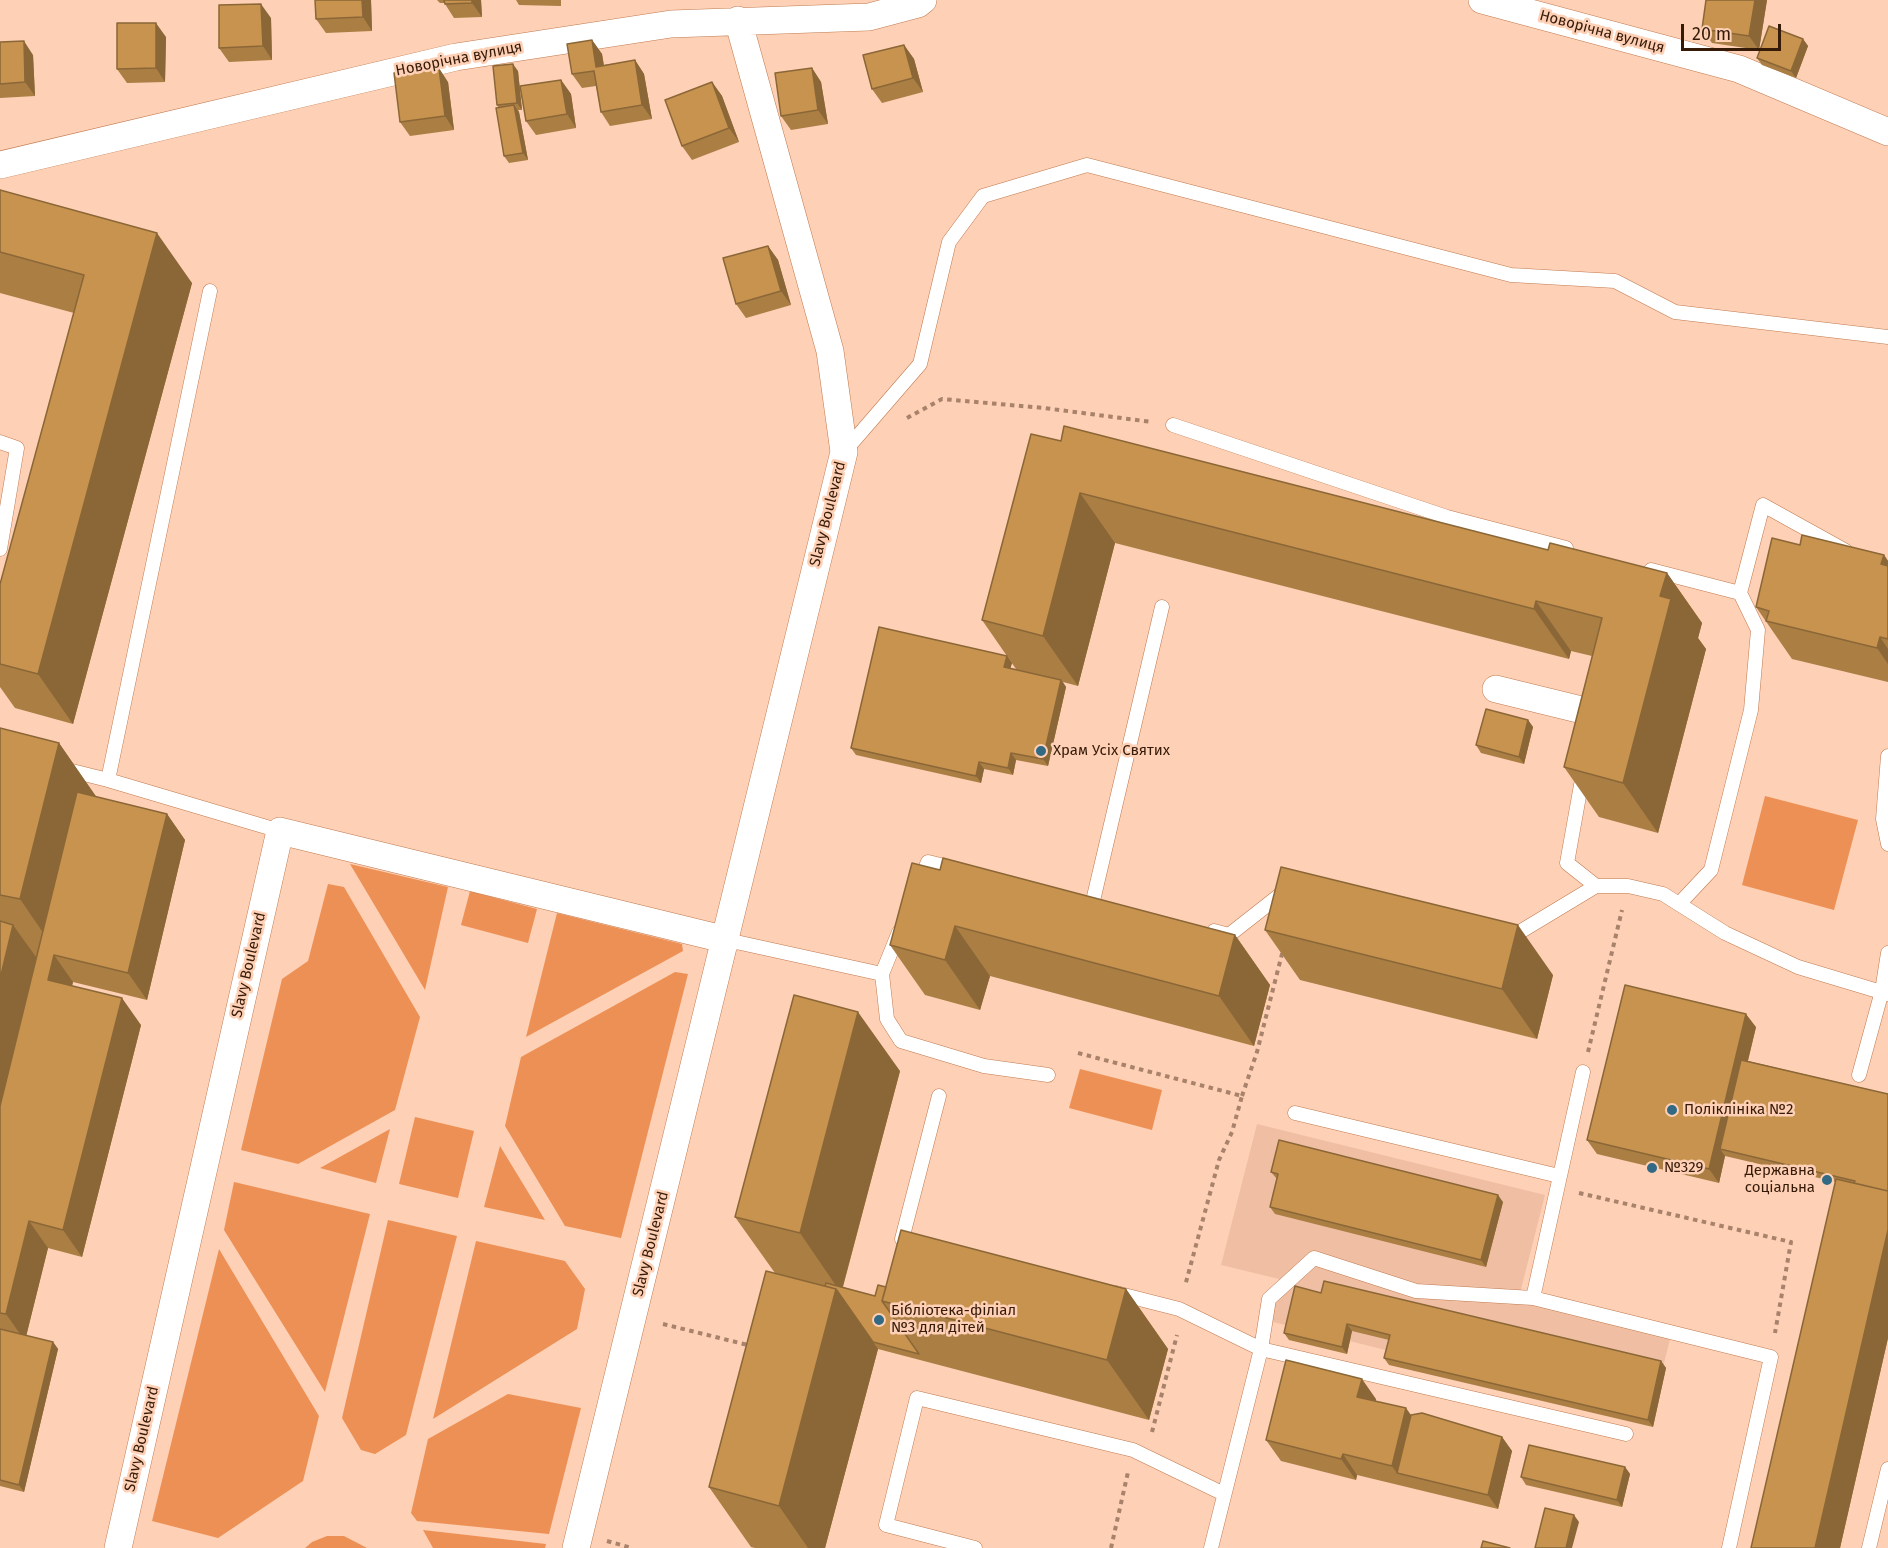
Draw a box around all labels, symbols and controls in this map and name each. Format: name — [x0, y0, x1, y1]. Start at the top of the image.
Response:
street label: Новорічна вулиця — [1538, 7, 1666, 57]
scale bar — [1684, 12, 1784, 50]
text: 20 m — [1692, 23, 1731, 45]
street label: Новорічна вулиця — [394, 38, 524, 80]
street label: Slavy Boulevard — [806, 460, 850, 568]
place label: Храм Усіх Святих — [1053, 742, 1170, 760]
marker: Храм Усіх Святих — [1034, 744, 1048, 758]
street label: Slavy Boulevard — [228, 910, 270, 1020]
place label: Поліклініка №2 — [1684, 1101, 1793, 1119]
marker: Поліклініка №2 — [1665, 1103, 1679, 1117]
place label: №329 — [1664, 1159, 1703, 1177]
marker: №329 — [1645, 1161, 1659, 1175]
place label: Державна соціальна — [1745, 1162, 1815, 1197]
marker: Державна соціальна — [1820, 1173, 1834, 1187]
street label: Slavy Boulevard — [629, 1190, 673, 1298]
place label: Бібліотека-філіал №3 для дітей — [891, 1302, 1016, 1337]
marker: Бібліотека-філіал №3 для дітей — [872, 1313, 886, 1327]
street label: Slavy Boulevard — [121, 1384, 163, 1494]

